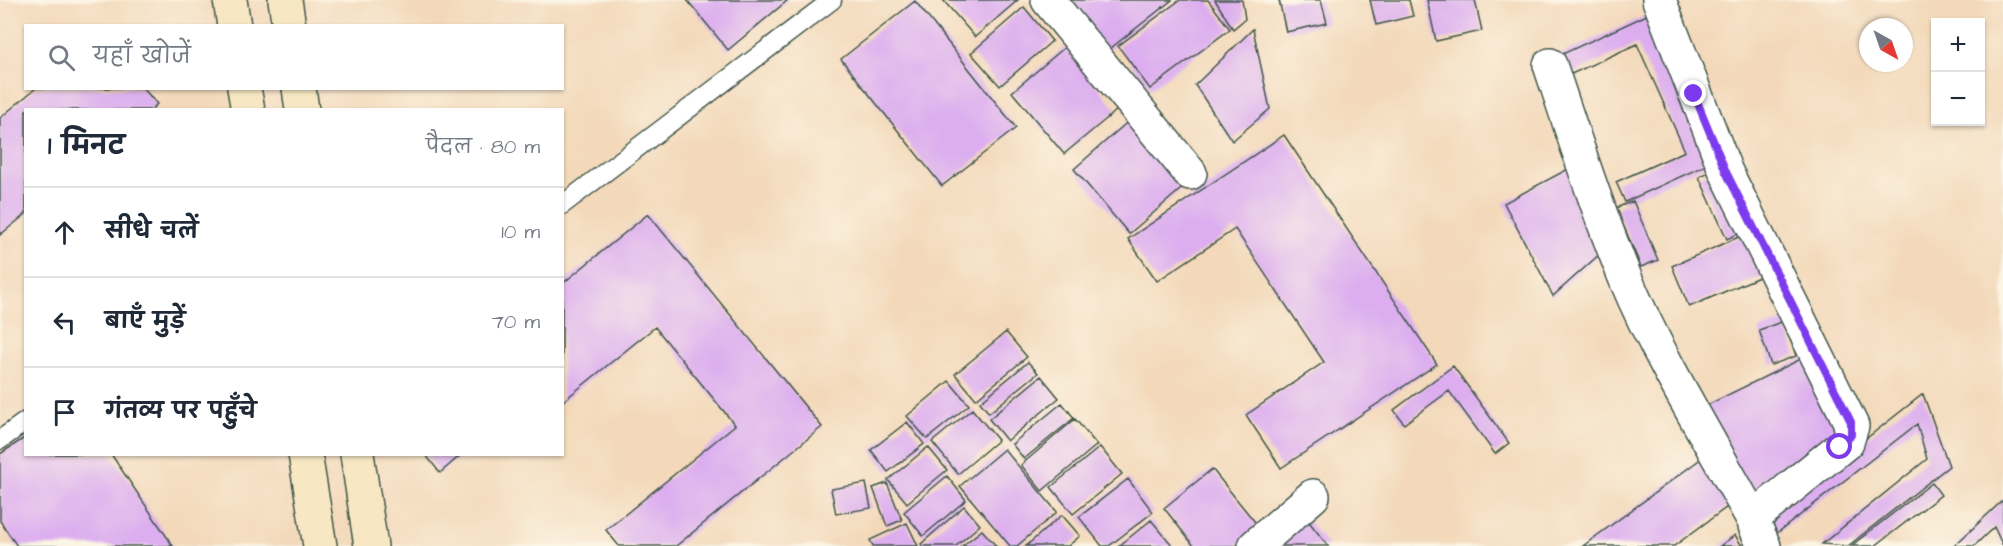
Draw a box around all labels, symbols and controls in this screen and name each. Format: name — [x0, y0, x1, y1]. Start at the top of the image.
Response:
north arrow — [1859, 18, 1913, 72]
map controls — [1931, 18, 1985, 126]
button: + — [1931, 18, 1985, 72]
search box — [24, 24, 564, 90]
icon: search — [45, 41, 78, 74]
text: यहाँ खोजें — [93, 41, 191, 72]
button: − — [1931, 72, 1985, 126]
route end — [1680, 80, 1706, 106]
text: 1 मिनट — [48, 128, 125, 164]
text: पैदल · 80 m — [426, 133, 540, 161]
icon: ahead — [48, 216, 81, 249]
text: सीधे चलें — [105, 216, 198, 247]
text: 10 m — [501, 218, 540, 246]
icon: left — [48, 306, 81, 339]
text: बाएँ मुड़ें — [105, 306, 185, 337]
text: 70 m — [492, 308, 540, 336]
icon: arrive — [48, 396, 81, 429]
text: गंतव्य पर पहुँचे — [105, 396, 256, 427]
route start — [1826, 433, 1852, 459]

